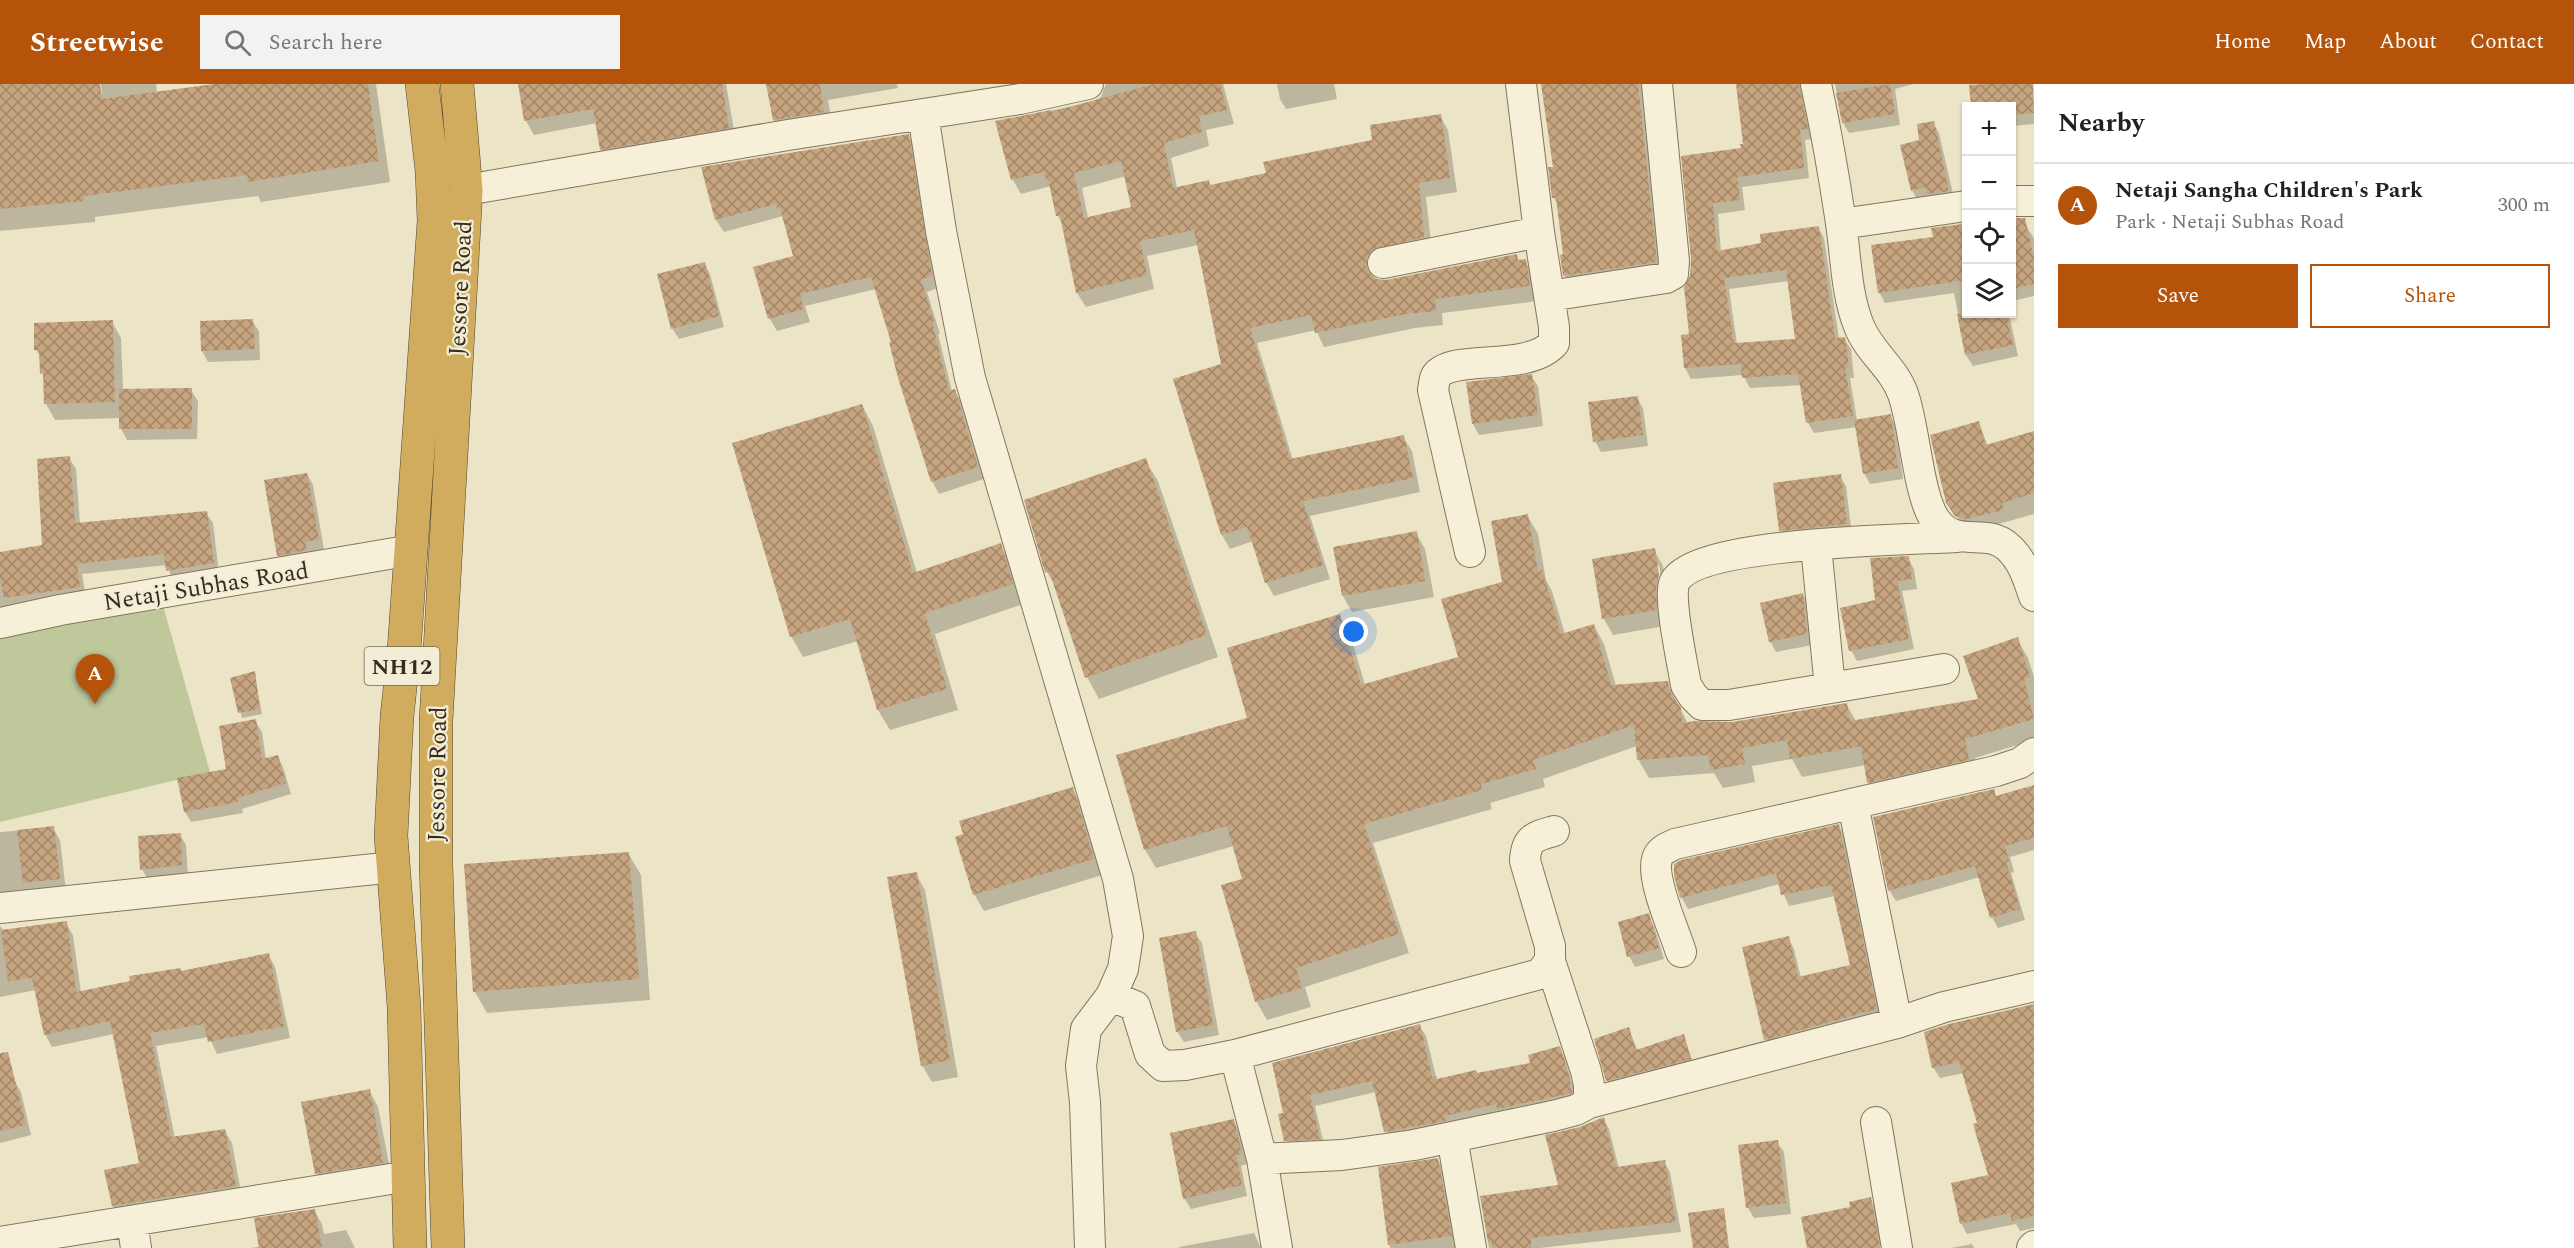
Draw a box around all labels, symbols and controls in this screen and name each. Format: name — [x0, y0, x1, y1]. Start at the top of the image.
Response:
search box — [200, 15, 620, 69]
text: Streetwise — [30, 21, 164, 64]
icon: search — [221, 26, 254, 59]
text: Search here — [269, 26, 383, 59]
text: Home — [2214, 26, 2271, 58]
text: Map — [2304, 26, 2346, 58]
text: About — [2379, 26, 2437, 58]
text: Contact — [2470, 26, 2544, 58]
map controls — [1962, 102, 2016, 318]
button: + — [1962, 102, 2016, 156]
text: Nearby — [2058, 103, 2144, 143]
button: − — [1962, 156, 2016, 210]
text: Netaji Sangha Children's Park — [2115, 174, 2423, 207]
text: A — [2070, 190, 2085, 220]
text: 300 m — [2498, 190, 2550, 220]
text: Park · Netaji Subhas Road — [2115, 207, 2344, 237]
button: locate — [1962, 210, 2016, 264]
street label: Jessore Road — [439, 220, 483, 357]
button: layers — [1962, 264, 2016, 318]
button: Save — [2058, 264, 2298, 328]
button: Share — [2310, 264, 2550, 328]
street label: Netaji Subhas Road — [101, 553, 312, 621]
your location — [1339, 617, 1368, 646]
road number: NH12 — [364, 647, 440, 685]
pin: A — [76, 654, 115, 704]
street label: Jessore Road — [419, 706, 457, 842]

